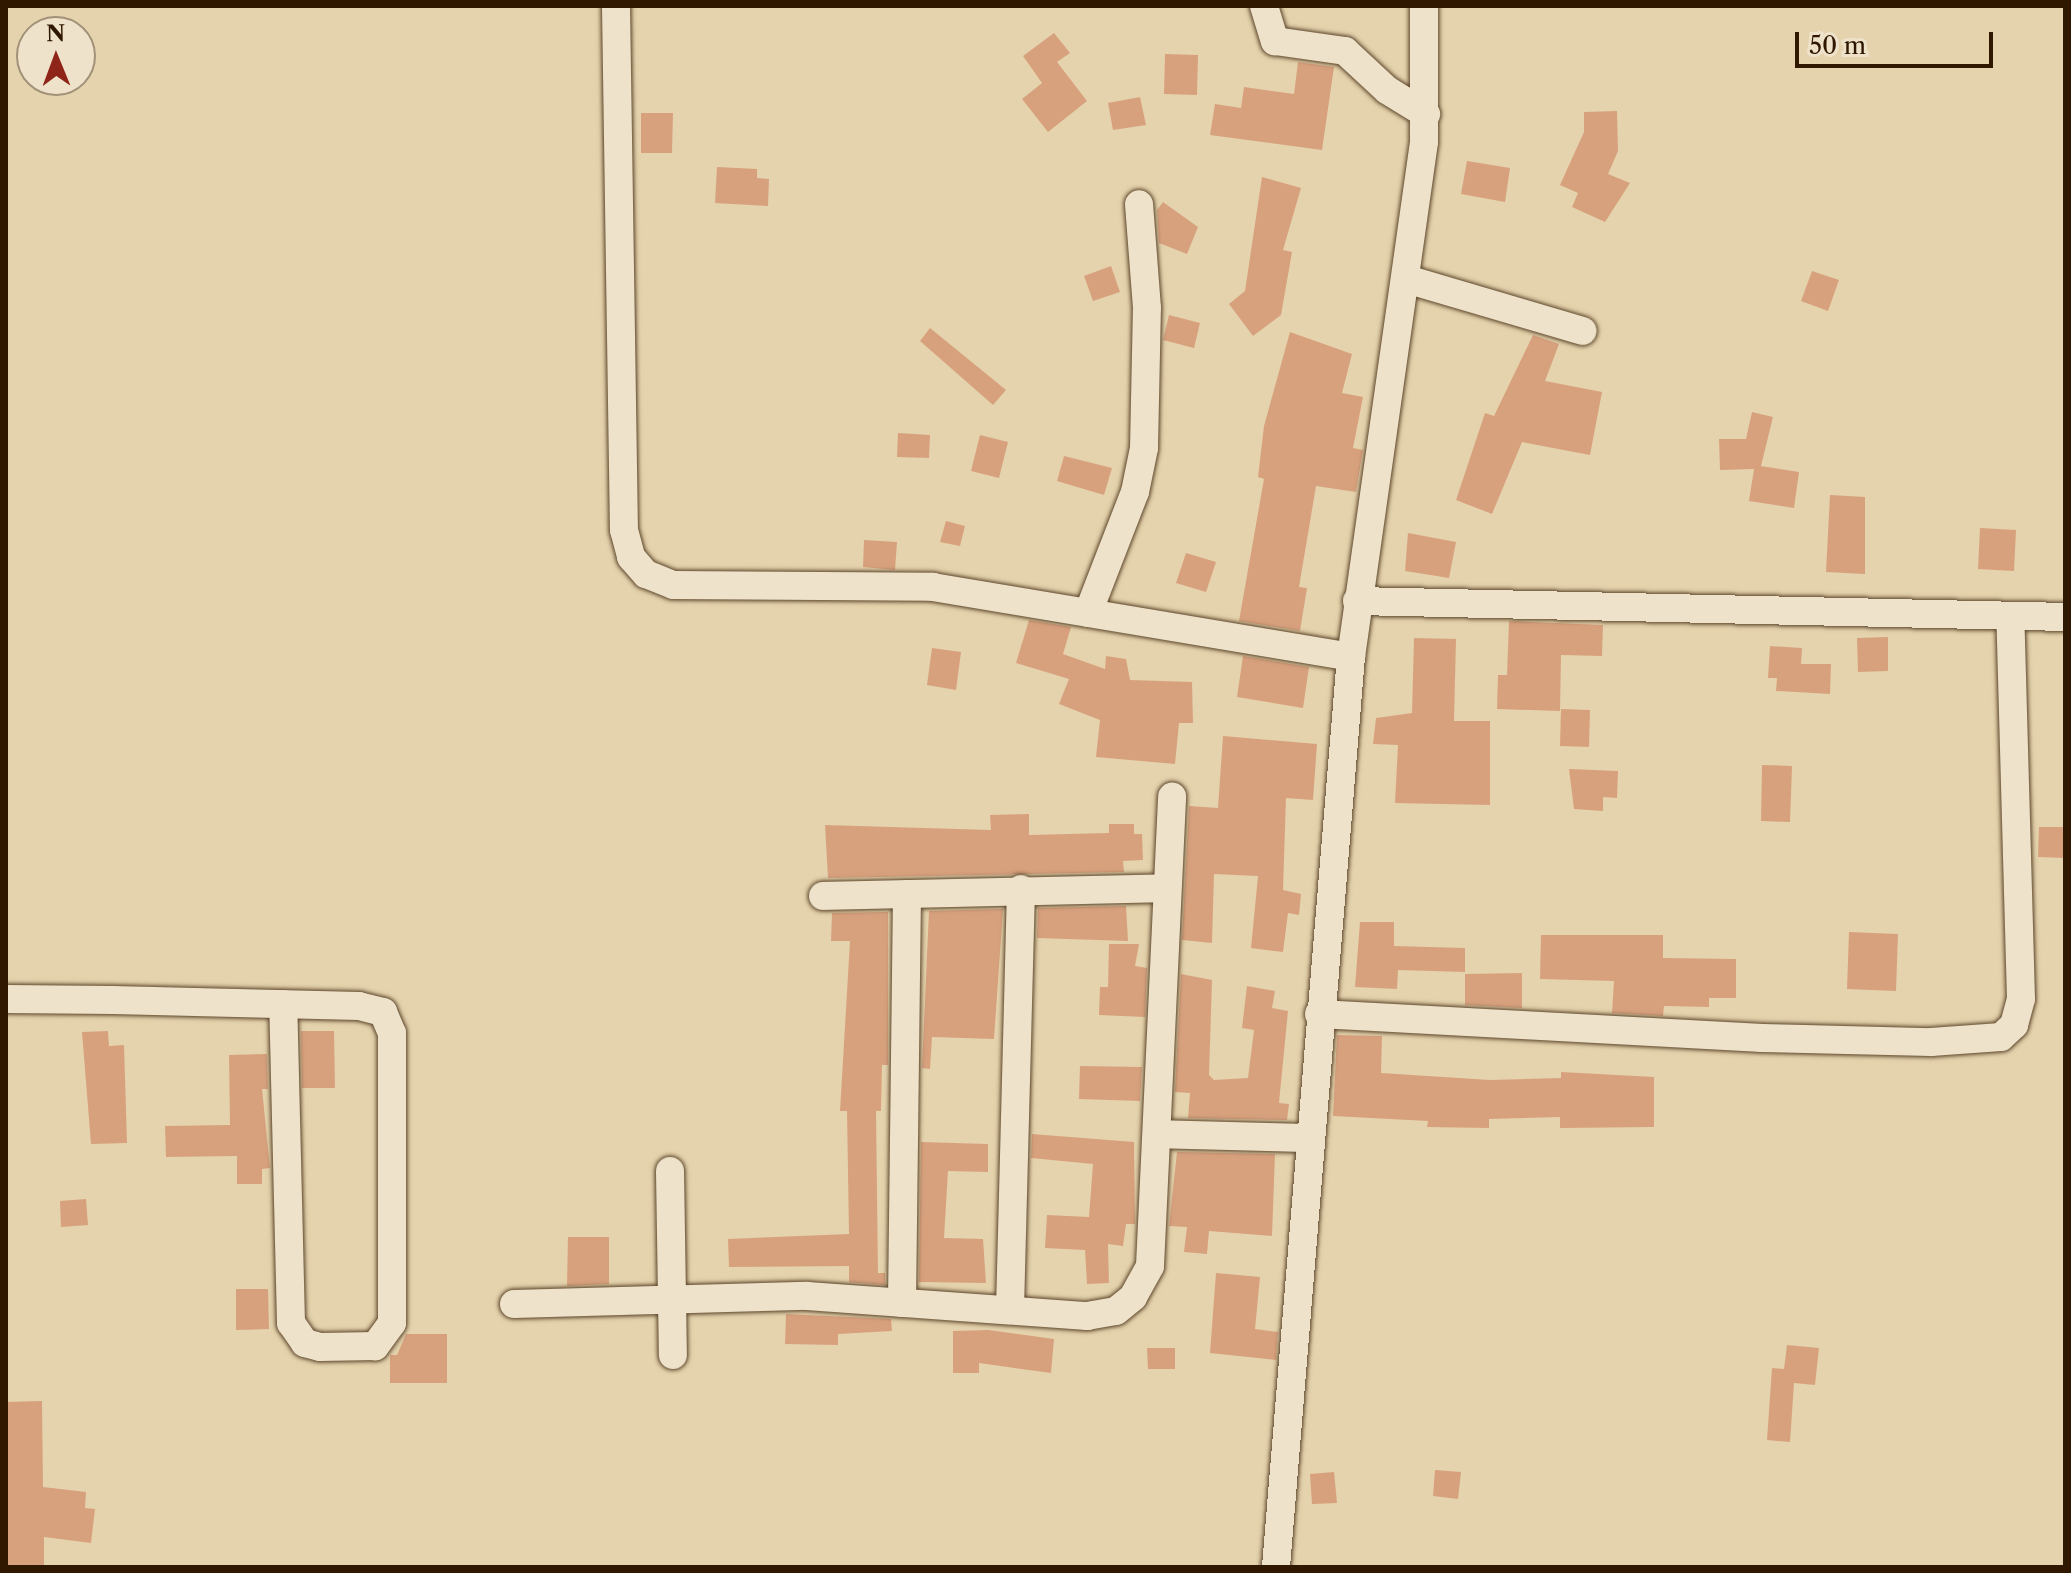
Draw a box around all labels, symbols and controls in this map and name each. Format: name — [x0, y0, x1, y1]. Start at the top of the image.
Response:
north arrow — [16, 16, 96, 96]
scale bar — [1799, 16, 1997, 66]
text: N — [46, 20, 65, 47]
text: 50 m — [1809, 31, 1866, 60]

